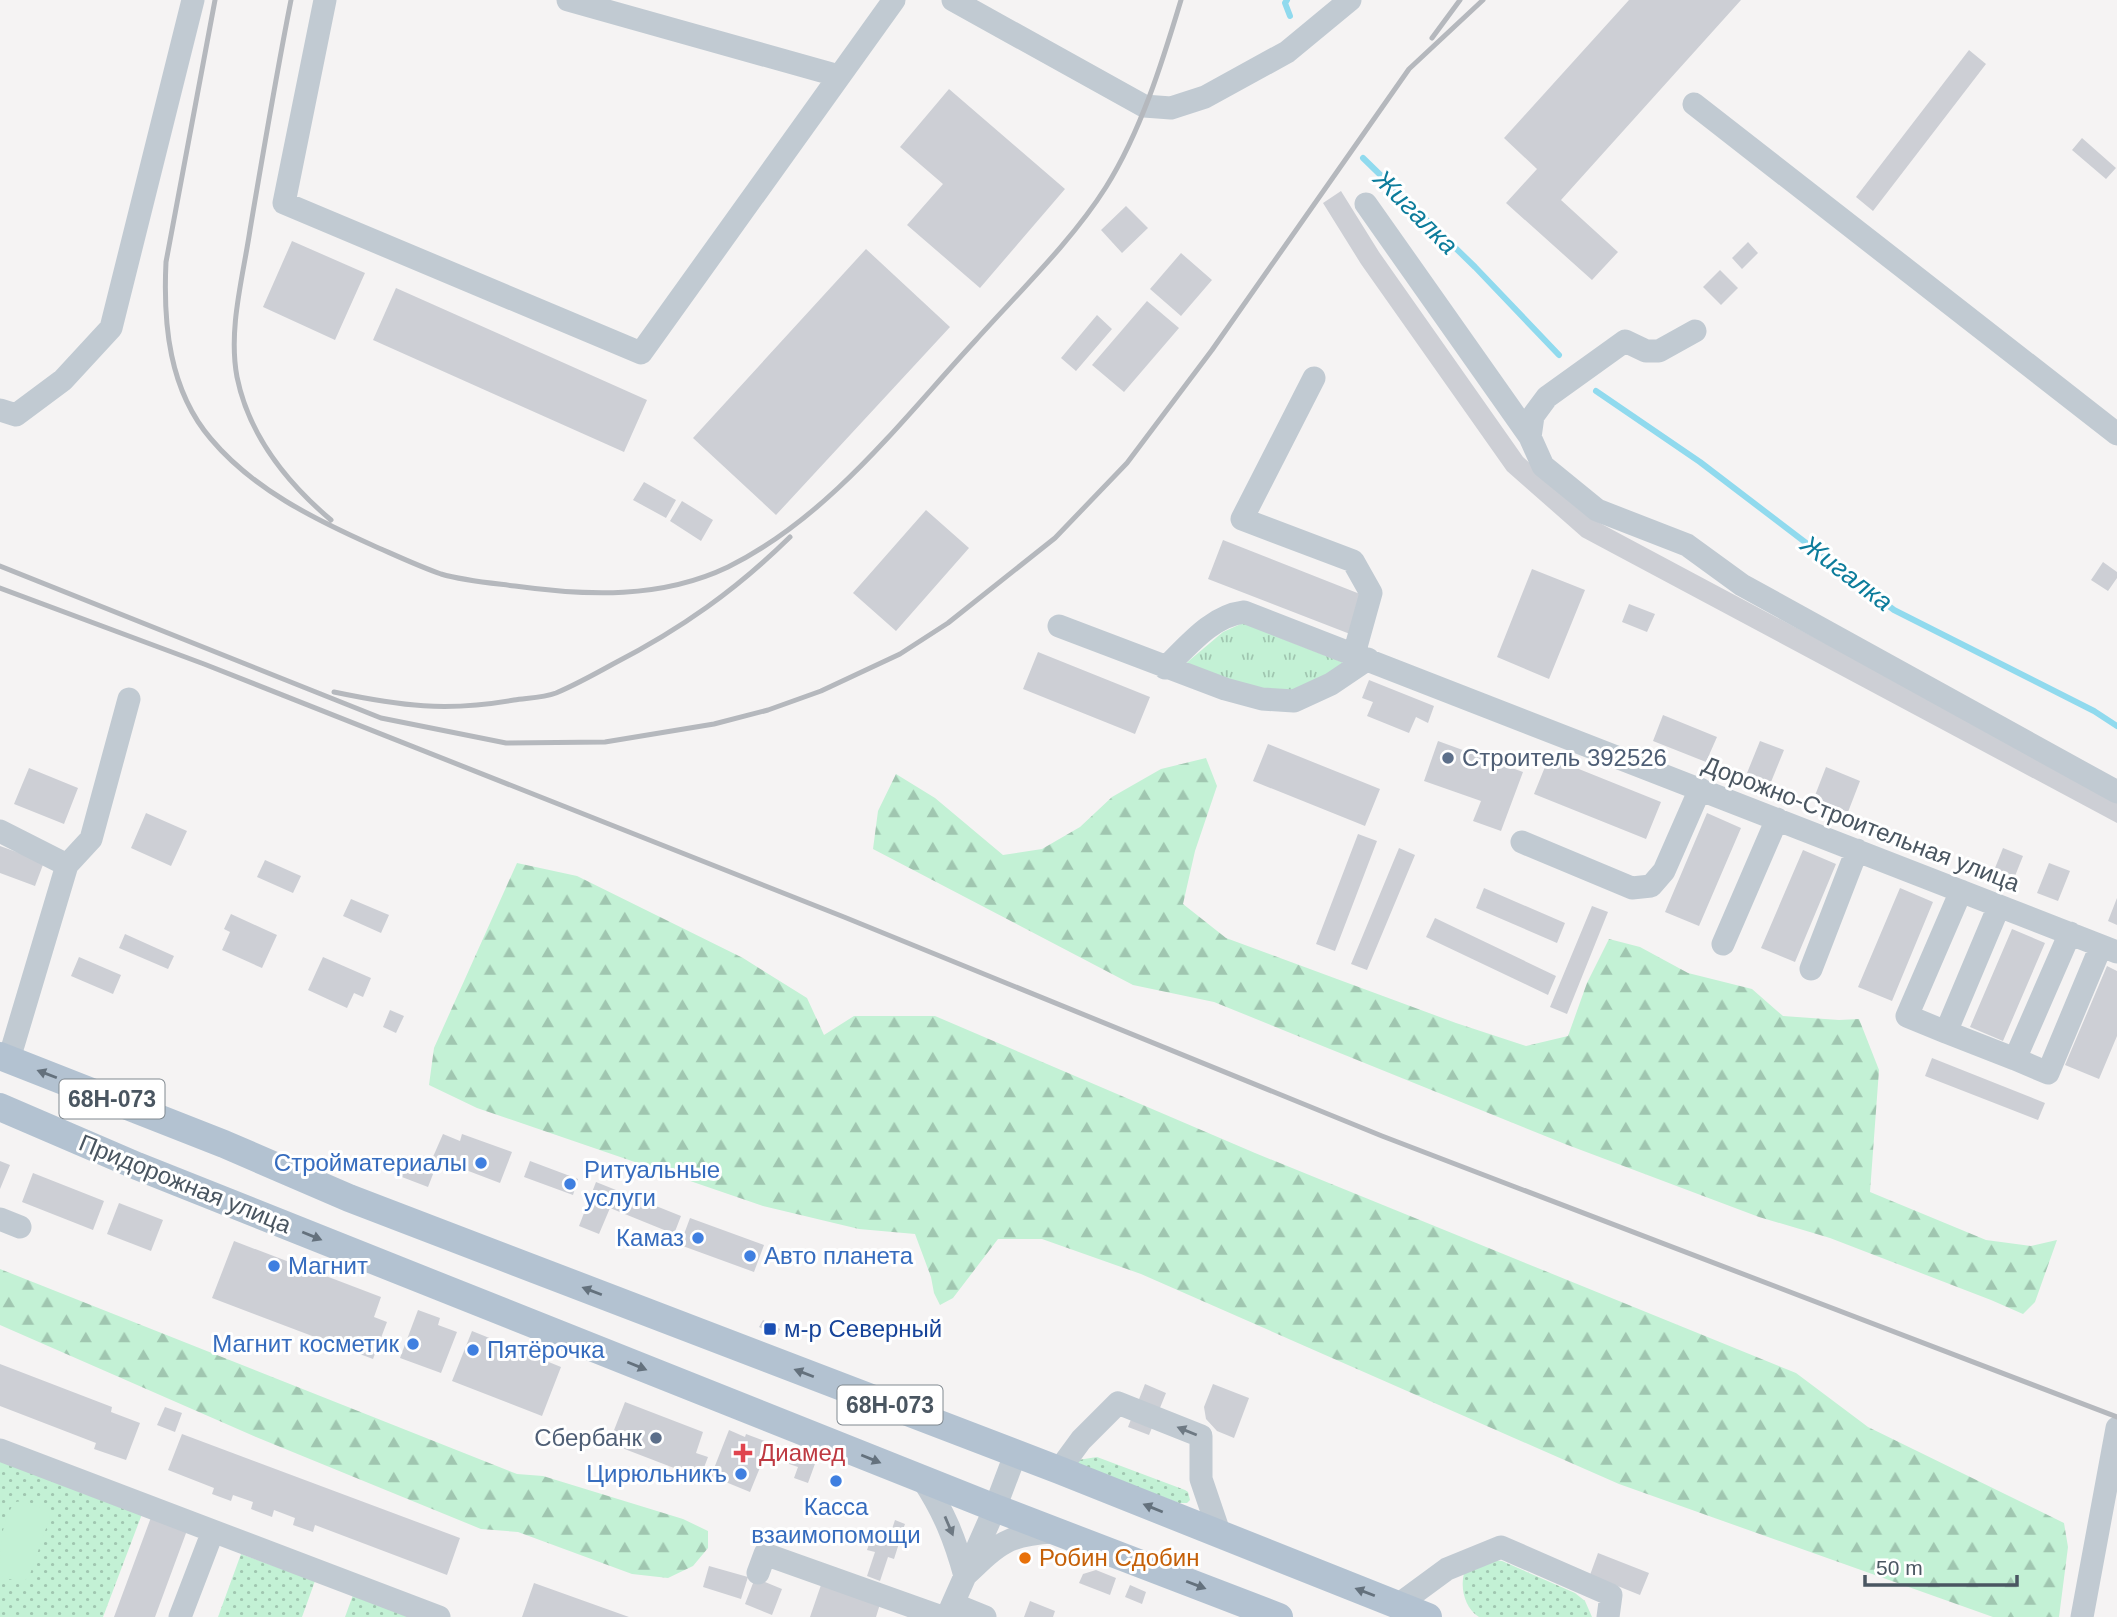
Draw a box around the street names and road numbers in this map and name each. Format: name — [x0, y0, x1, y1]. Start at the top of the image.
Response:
street label: Дорожно-Строительная улица — [1699, 750, 2024, 897]
road number: 68Н-073 — [60, 1080, 164, 1118]
street label: Придорожная улица — [75, 1129, 296, 1239]
road number: 68Н-073 — [838, 1386, 942, 1424]

